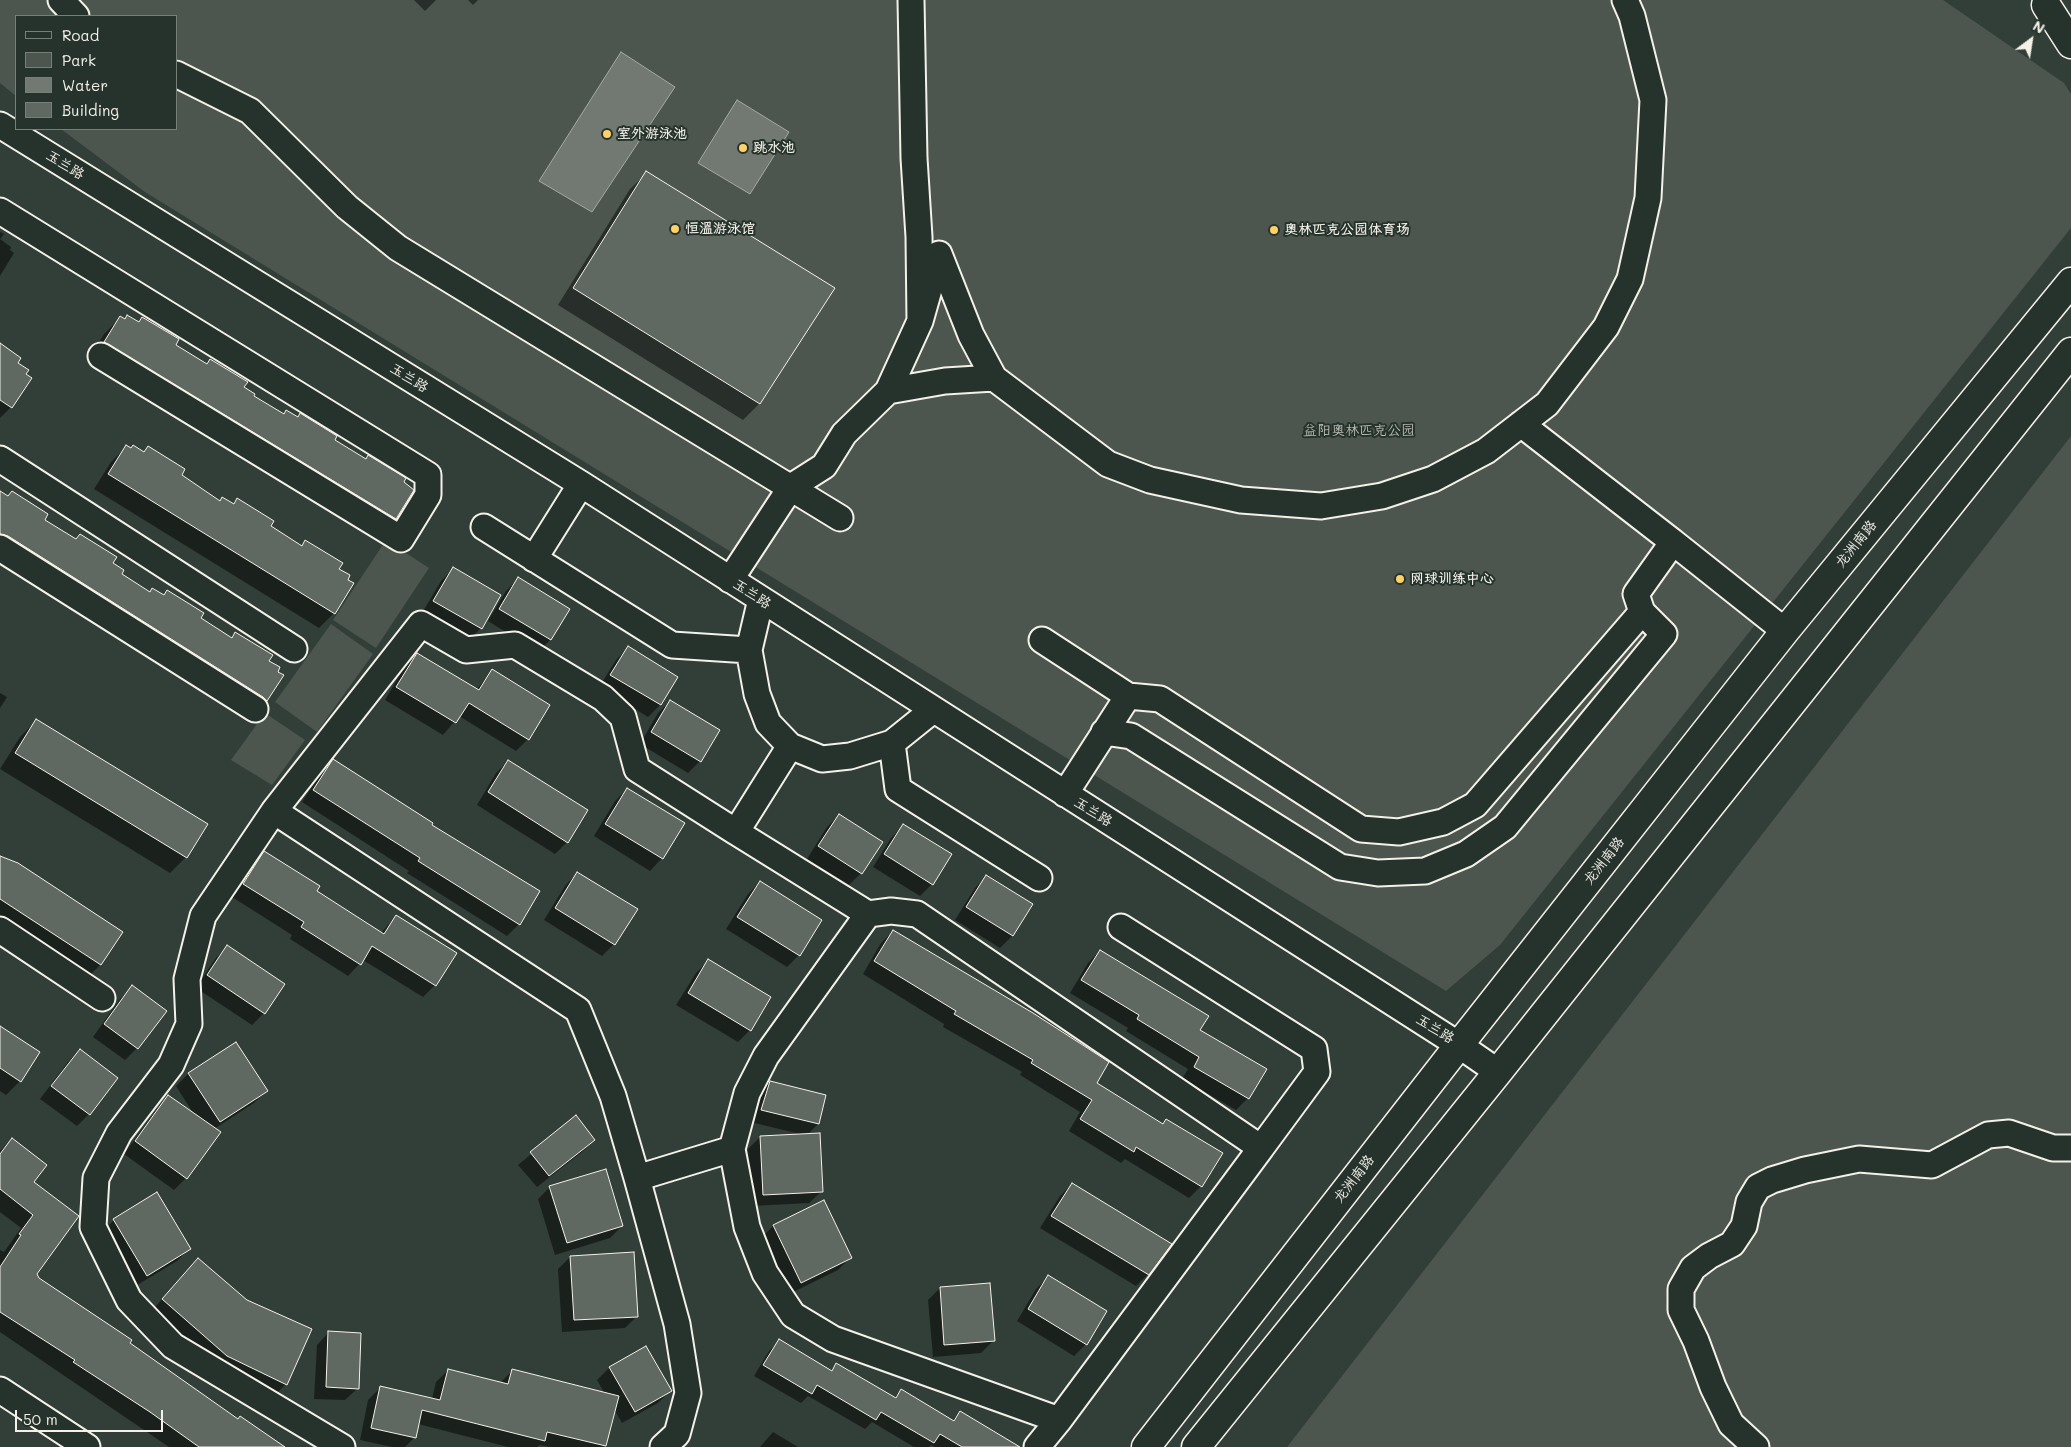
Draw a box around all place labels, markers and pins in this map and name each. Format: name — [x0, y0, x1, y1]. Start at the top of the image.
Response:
place label: 室外游泳池 — [617, 126, 687, 142]
marker: 室外游泳池 — [601, 128, 613, 140]
place label: 跳水池 — [753, 140, 795, 156]
marker: 跳水池 — [737, 142, 749, 154]
place label: 恒温游泳馆 — [685, 221, 755, 237]
place label: 奥林匹克公园体育场 — [1284, 222, 1410, 238]
marker: 恒温游泳馆 — [669, 223, 681, 235]
marker: 奥林匹克公园体育场 — [1268, 224, 1280, 236]
place label: 网球训练中心 — [1410, 571, 1494, 587]
marker: 网球训练中心 — [1394, 573, 1406, 585]

